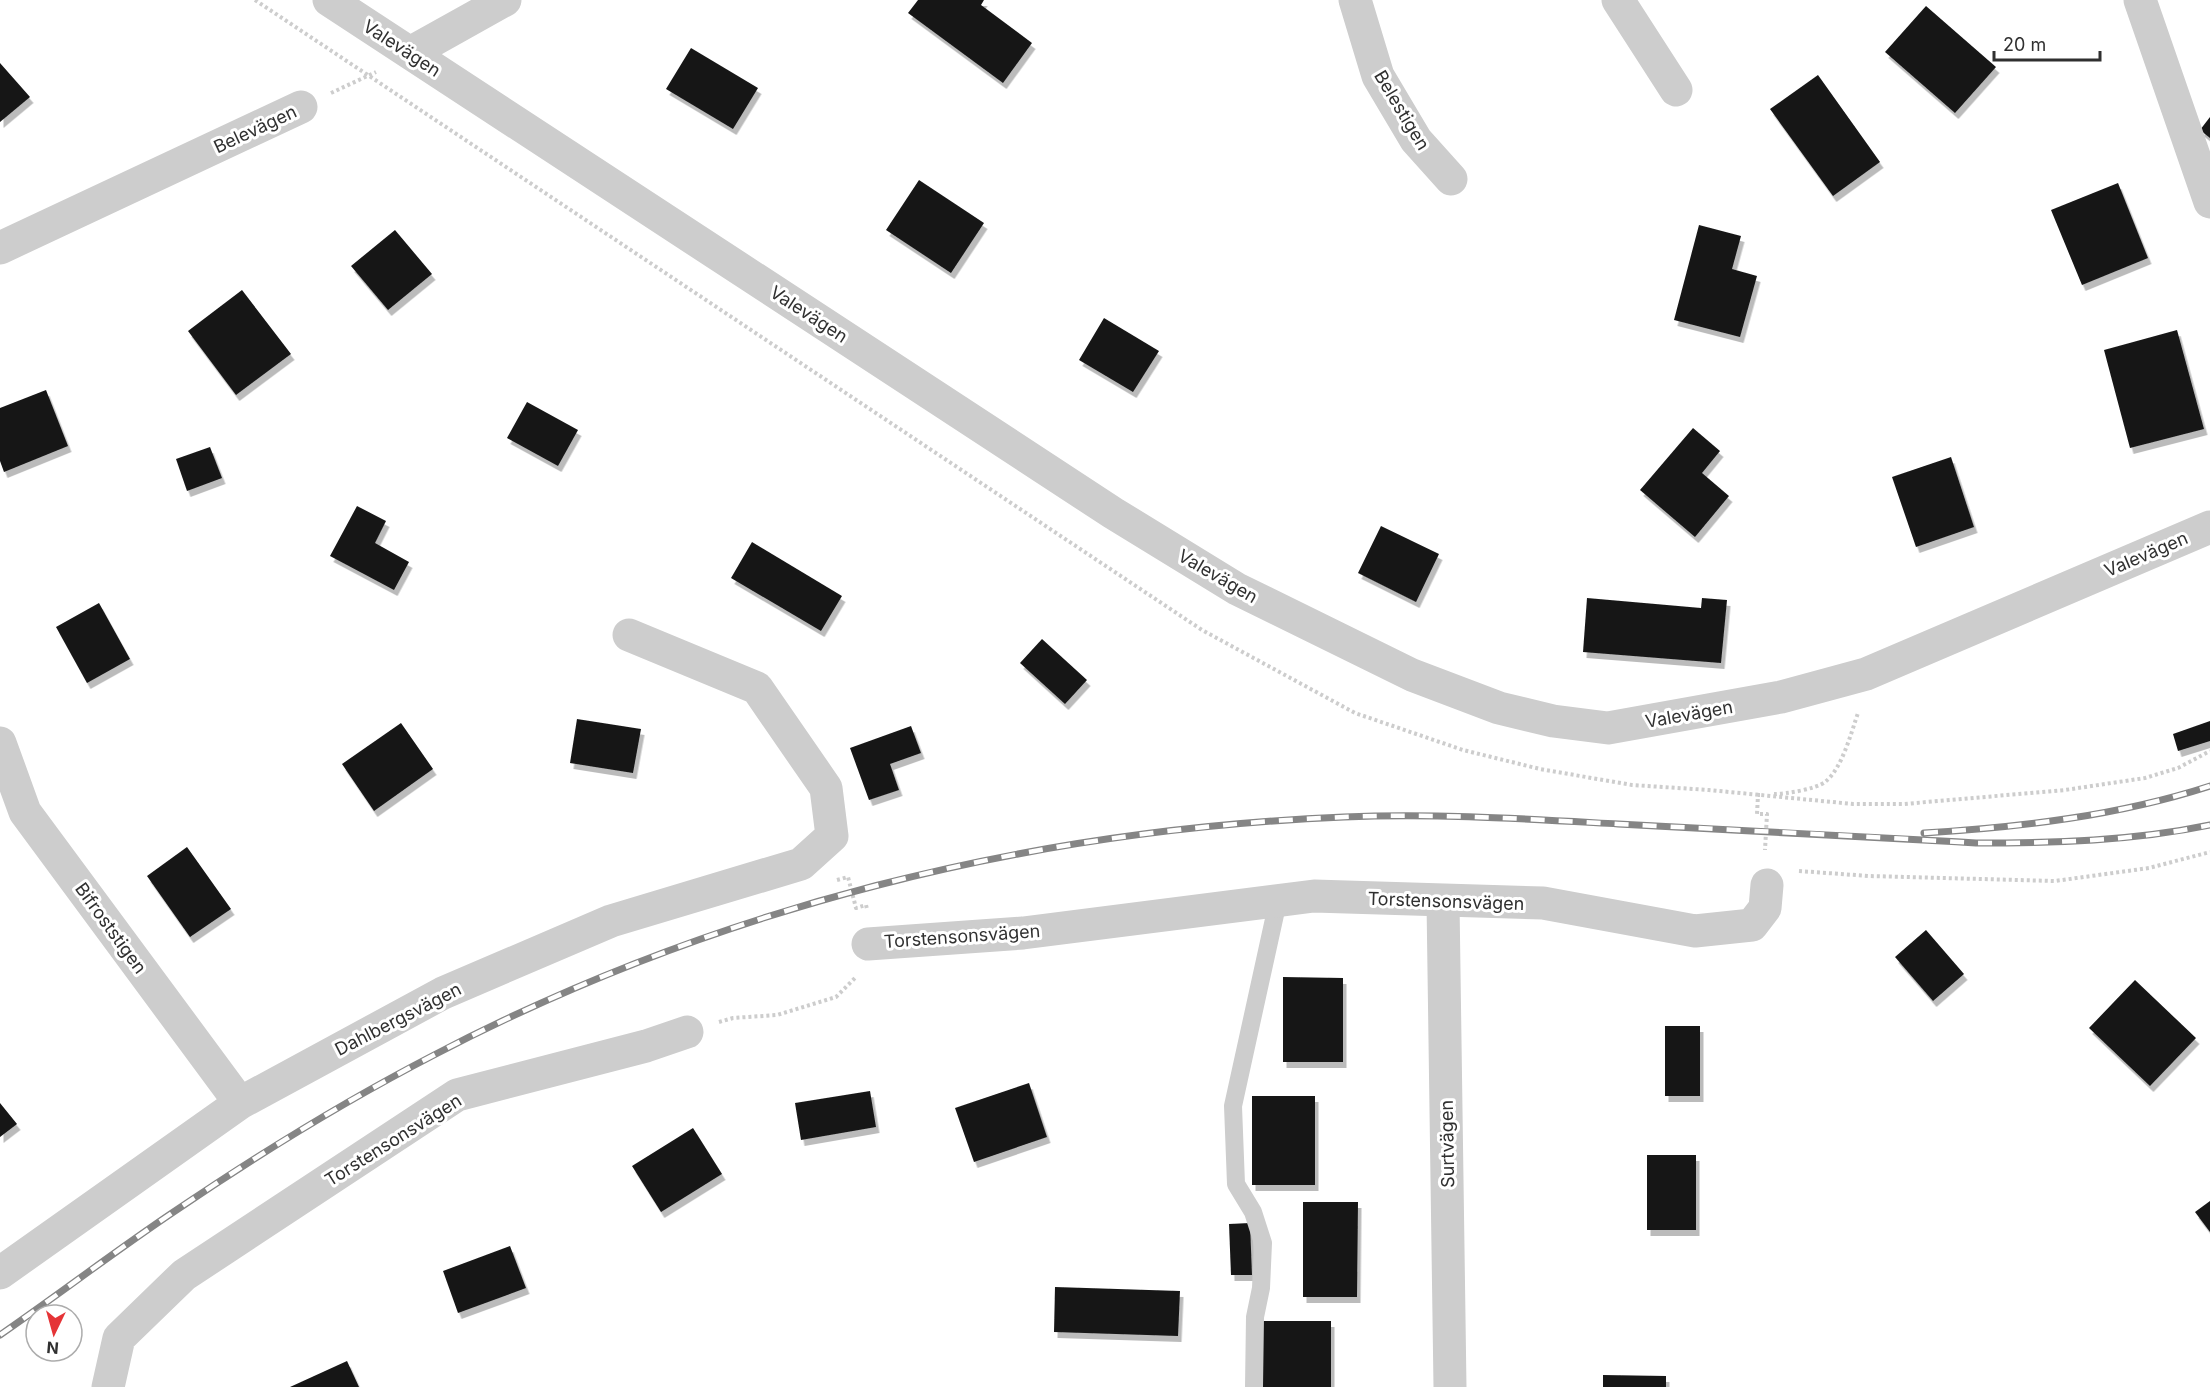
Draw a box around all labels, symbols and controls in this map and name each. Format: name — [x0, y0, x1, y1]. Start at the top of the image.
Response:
street label: Valevägen — [359, 15, 445, 81]
scale bar — [1994, 24, 2100, 62]
text: 20 m — [2003, 34, 2046, 55]
street label: Belestigen — [1370, 66, 1434, 154]
street label: Belevägen — [210, 101, 300, 157]
street label: Valevägen — [766, 281, 852, 347]
street label: Valevägen — [2101, 527, 2191, 581]
street label: Valevägen — [1174, 545, 1262, 607]
street label: Valevägen — [1644, 696, 1734, 732]
street label: Bifroststigen — [71, 878, 151, 978]
street label: Torstensonsvägen — [1367, 888, 1525, 914]
street label: Torstensonsvägen — [883, 920, 1041, 952]
street label: Dahlbergsvägen — [331, 978, 465, 1060]
street label: Torstensonsvägen — [321, 1090, 465, 1190]
street label: Surtvägen — [1436, 1100, 1458, 1188]
north arrow — [24, 1303, 84, 1363]
text: N — [46, 1337, 60, 1358]

